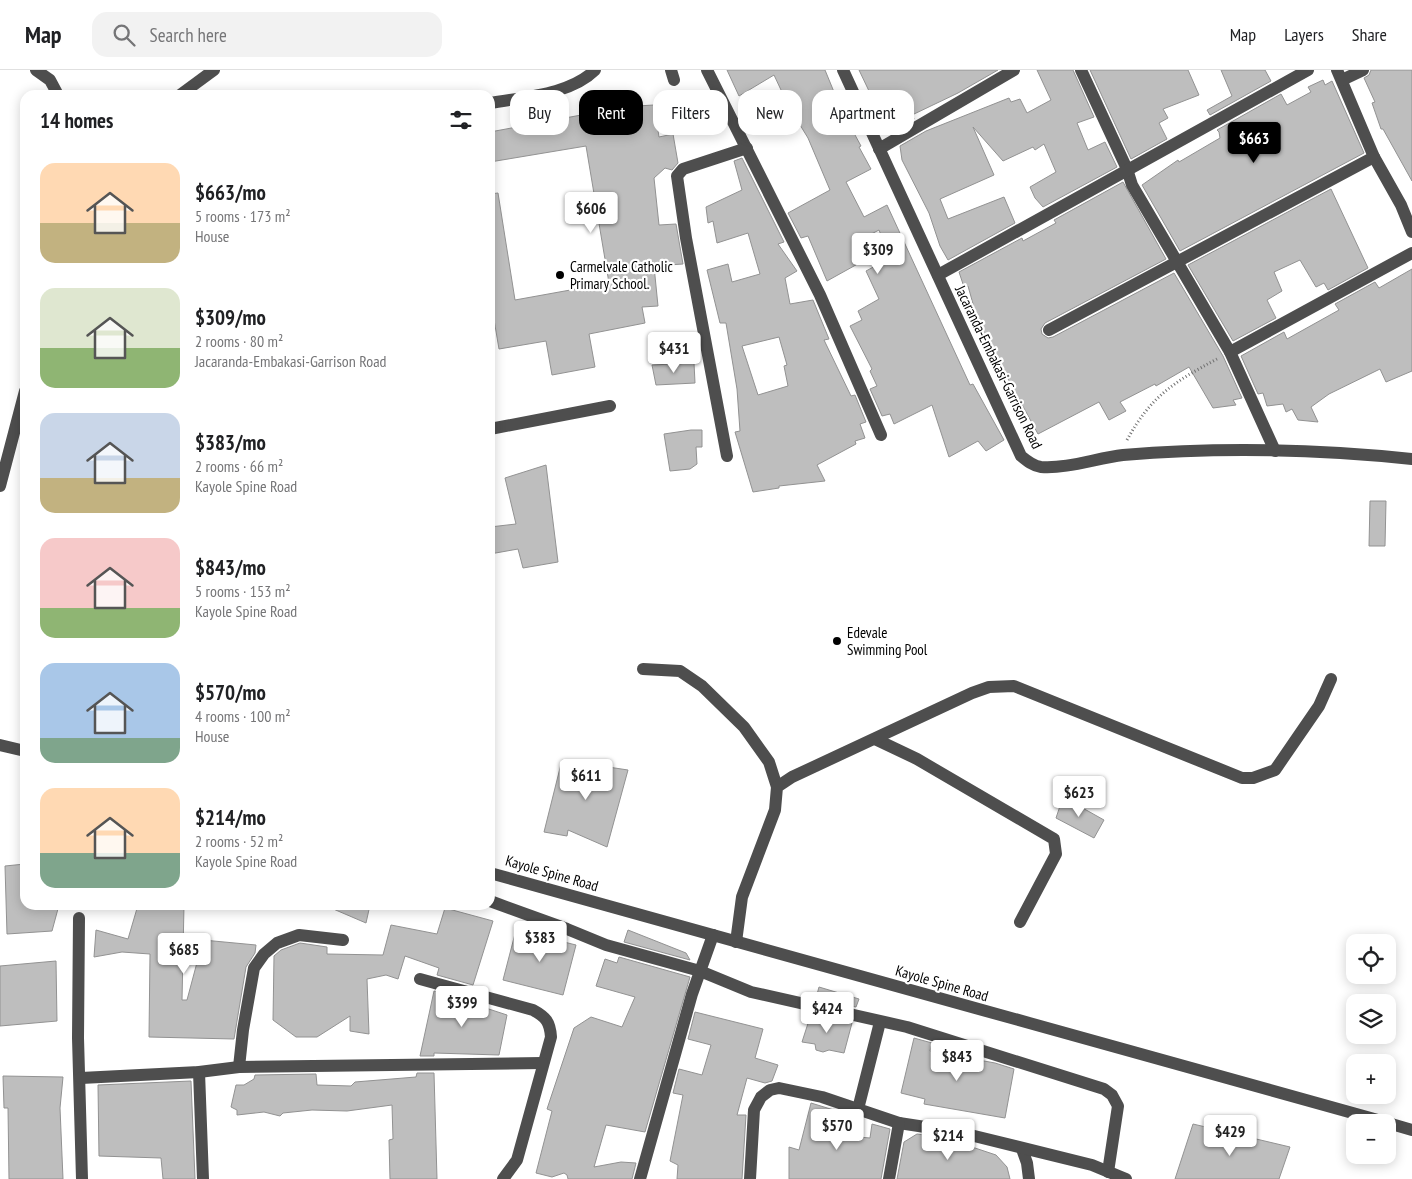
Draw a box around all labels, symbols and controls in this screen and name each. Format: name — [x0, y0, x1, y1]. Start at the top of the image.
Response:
search box — [92, 12, 442, 57]
text: Map — [25, 19, 62, 50]
icon: search — [110, 21, 138, 49]
text: Search here — [150, 23, 227, 47]
text: Map — [1230, 23, 1256, 46]
text: Layers — [1284, 23, 1324, 46]
text: Share — [1352, 23, 1387, 46]
chip: Buy — [510, 90, 569, 135]
chip: Rent — [579, 90, 643, 135]
chip: Filters — [653, 90, 728, 135]
chip: New — [738, 90, 802, 135]
chip: Apartment — [812, 90, 914, 135]
icon: filters — [447, 106, 475, 134]
text: 14 homes — [40, 107, 113, 134]
pin: $663 — [1224, 122, 1284, 164]
text: $663 — [1239, 128, 1269, 148]
text: $663/mo — [195, 179, 266, 206]
icon: home — [80, 183, 140, 243]
pin: $606 — [561, 191, 621, 234]
text: $606 — [576, 198, 606, 218]
text: 5 rooms · 173 m² — [195, 206, 291, 226]
text: House — [195, 226, 229, 246]
pin: $309 — [848, 232, 908, 275]
text: $309 — [863, 239, 893, 259]
place label: Carmelvale Catholic Primary School. — [570, 257, 674, 293]
marker: Carmelvale Catholic Primary School. — [554, 269, 566, 281]
street label: Jacaranda-Embakasi-Garrison Road — [951, 281, 1047, 452]
text: $309/mo — [195, 304, 266, 331]
icon: home — [80, 308, 140, 368]
text: 2 rooms · 80 m² — [195, 331, 283, 351]
pin: $431 — [644, 332, 704, 374]
text: $431 — [659, 338, 689, 358]
text: Jacaranda-Embakasi-Garrison Road — [195, 351, 386, 371]
text: $383/mo — [195, 429, 266, 456]
icon: home — [80, 433, 140, 493]
text: 2 rooms · 66 m² — [195, 456, 283, 476]
text: Kayole Spine Road — [195, 476, 297, 496]
text: $843/mo — [195, 554, 266, 581]
icon: home — [80, 558, 140, 618]
text: 5 rooms · 153 m² — [195, 581, 291, 601]
text: Kayole Spine Road — [195, 601, 297, 621]
place label: Edevale Swimming Pool — [847, 623, 928, 659]
marker: Edevale Swimming Pool — [831, 635, 843, 647]
text: $570/mo — [195, 679, 266, 706]
icon: home — [80, 683, 140, 743]
text: 4 rooms · 100 m² — [195, 706, 291, 726]
text: House — [195, 726, 229, 746]
pin: $611 — [556, 758, 616, 801]
text: $611 — [571, 765, 601, 785]
pin: $623 — [1049, 776, 1109, 818]
text: $623 — [1064, 782, 1094, 802]
text: $214/mo — [195, 804, 266, 831]
icon: home — [80, 808, 140, 868]
text: 2 rooms · 52 m² — [195, 831, 283, 851]
text: Kayole Spine Road — [195, 851, 297, 871]
street label: Kayole Spine Road — [503, 851, 601, 895]
pin: $383 — [510, 920, 570, 963]
text: $383 — [525, 927, 555, 947]
pin: $685 — [154, 932, 214, 975]
map controls — [1346, 934, 1396, 1164]
button: locate — [1346, 934, 1396, 984]
text: $685 — [169, 939, 199, 959]
street label: Kayole Spine Road — [893, 961, 991, 1005]
pin: $399 — [432, 986, 492, 1028]
text: $399 — [447, 992, 477, 1012]
pin: $424 — [797, 992, 857, 1034]
button: layers — [1346, 994, 1396, 1044]
text: $424 — [812, 998, 842, 1018]
pin: $843 — [927, 1040, 987, 1082]
text: $843 — [942, 1046, 972, 1066]
button: + — [1346, 1054, 1396, 1104]
pin: $570 — [807, 1108, 867, 1151]
pin: $429 — [1200, 1114, 1260, 1157]
button: − — [1346, 1114, 1396, 1164]
text: $570 — [822, 1115, 852, 1135]
pin: $214 — [918, 1118, 978, 1161]
text: $429 — [1215, 1121, 1245, 1141]
text: $214 — [933, 1125, 963, 1145]

